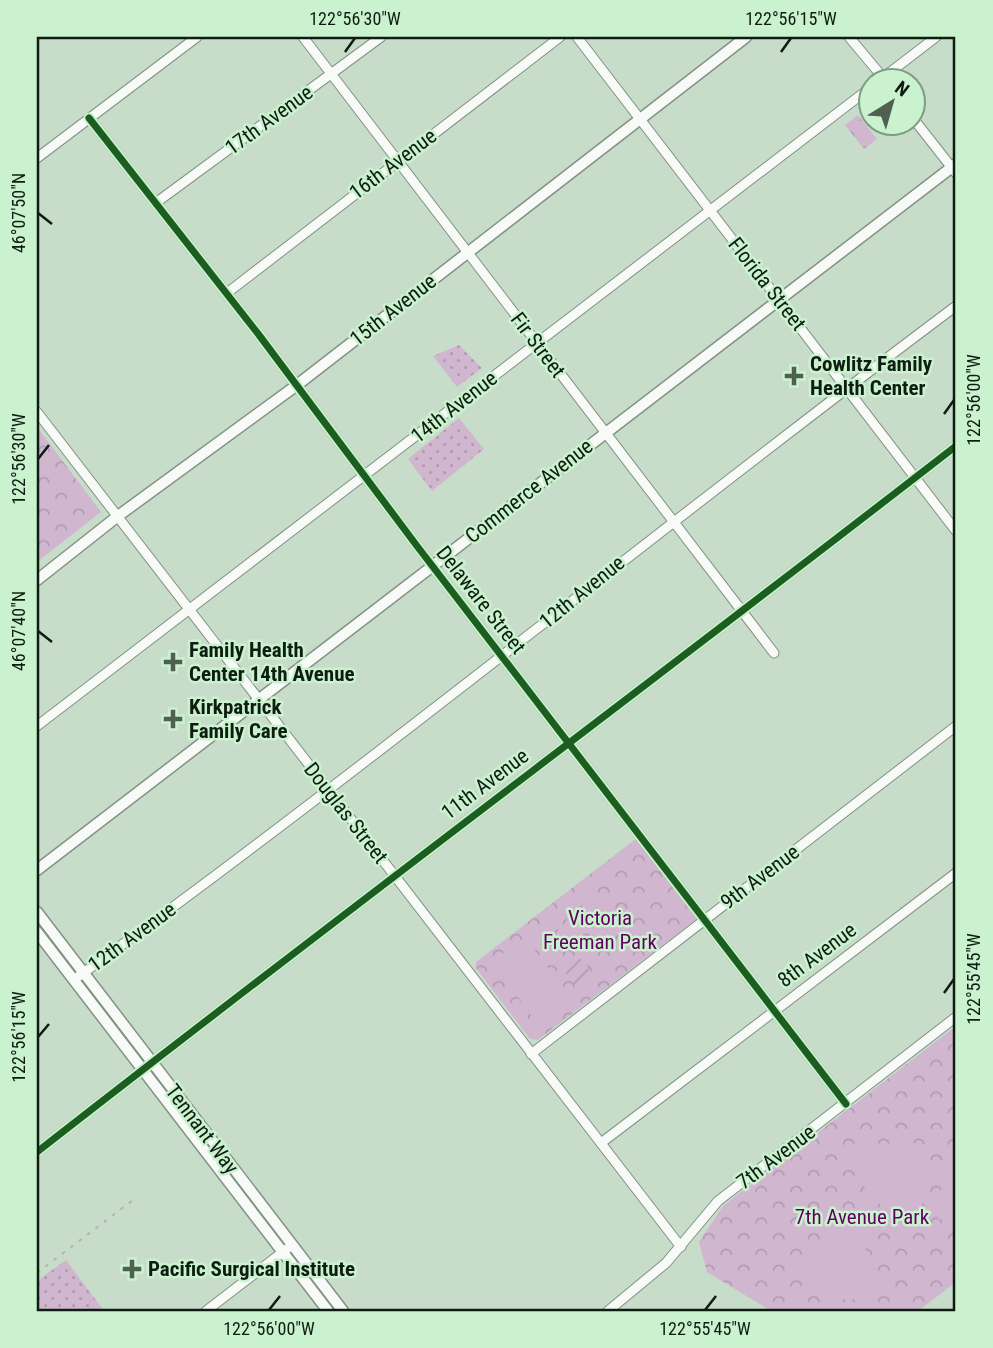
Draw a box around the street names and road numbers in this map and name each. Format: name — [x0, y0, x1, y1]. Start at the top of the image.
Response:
street label: 17th Avenue — [221, 80, 318, 160]
street label: 16th Avenue — [345, 124, 441, 204]
street label: Florida Street — [723, 233, 811, 335]
street label: 15th Avenue — [345, 269, 441, 351]
street label: Fir Street — [506, 308, 570, 382]
street label: 14th Avenue — [406, 366, 502, 448]
street label: Commerce Avenue — [461, 434, 598, 548]
street label: Delaware Street — [431, 541, 531, 659]
street label: 12th Avenue — [535, 550, 629, 634]
street label: 11th Avenue — [437, 744, 533, 824]
street label: Douglas Street — [299, 758, 393, 868]
street label: 9th Avenue — [716, 840, 804, 914]
street label: 12th Avenue — [84, 897, 181, 977]
street label: 8th Avenue — [773, 918, 861, 992]
street label: Tennant Way — [161, 1080, 244, 1179]
street label: 7th Avenue — [732, 1120, 820, 1194]

